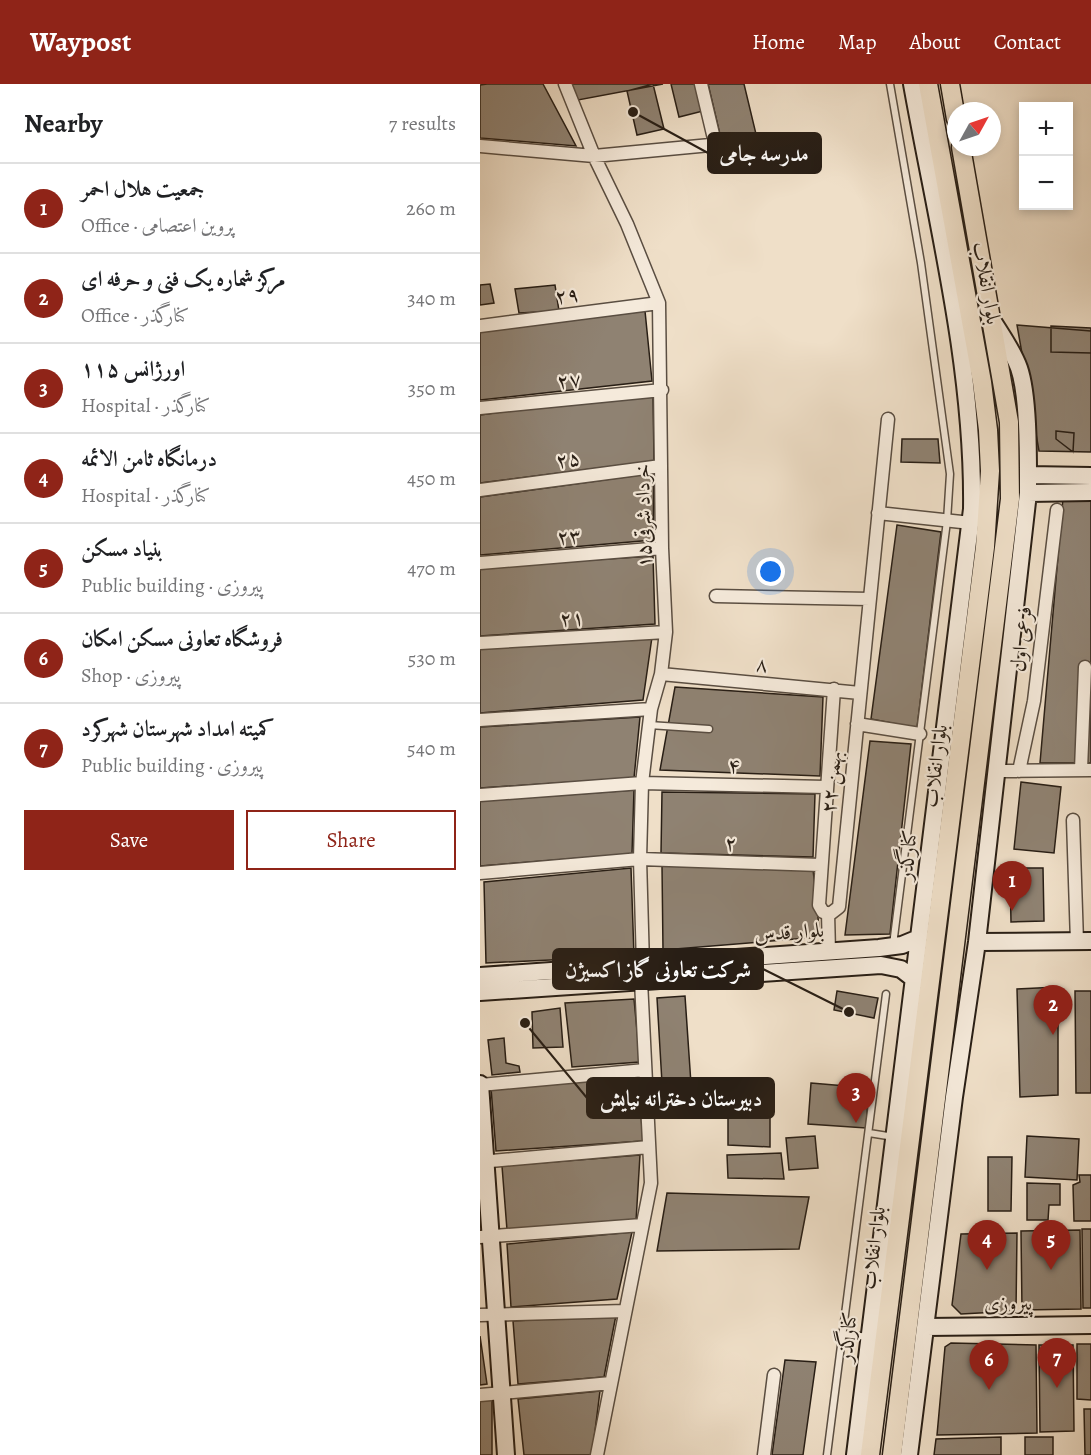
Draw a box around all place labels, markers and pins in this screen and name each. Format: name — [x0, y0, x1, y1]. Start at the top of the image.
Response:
callout: مدرسه جامی — [708, 133, 821, 173]
pin: 1 — [992, 862, 1032, 911]
callout: شرکت تعاونی گاز اکسیژن — [553, 949, 763, 989]
pin: 2 — [1034, 986, 1072, 1035]
pin: 3 — [836, 1074, 875, 1123]
callout: دبیرستان دخترانه نیایش — [587, 1078, 774, 1118]
pin: 4 — [968, 1220, 1006, 1270]
pin: 5 — [1032, 1220, 1070, 1270]
pin: 7 — [1038, 1338, 1076, 1388]
pin: 6 — [970, 1340, 1008, 1390]

